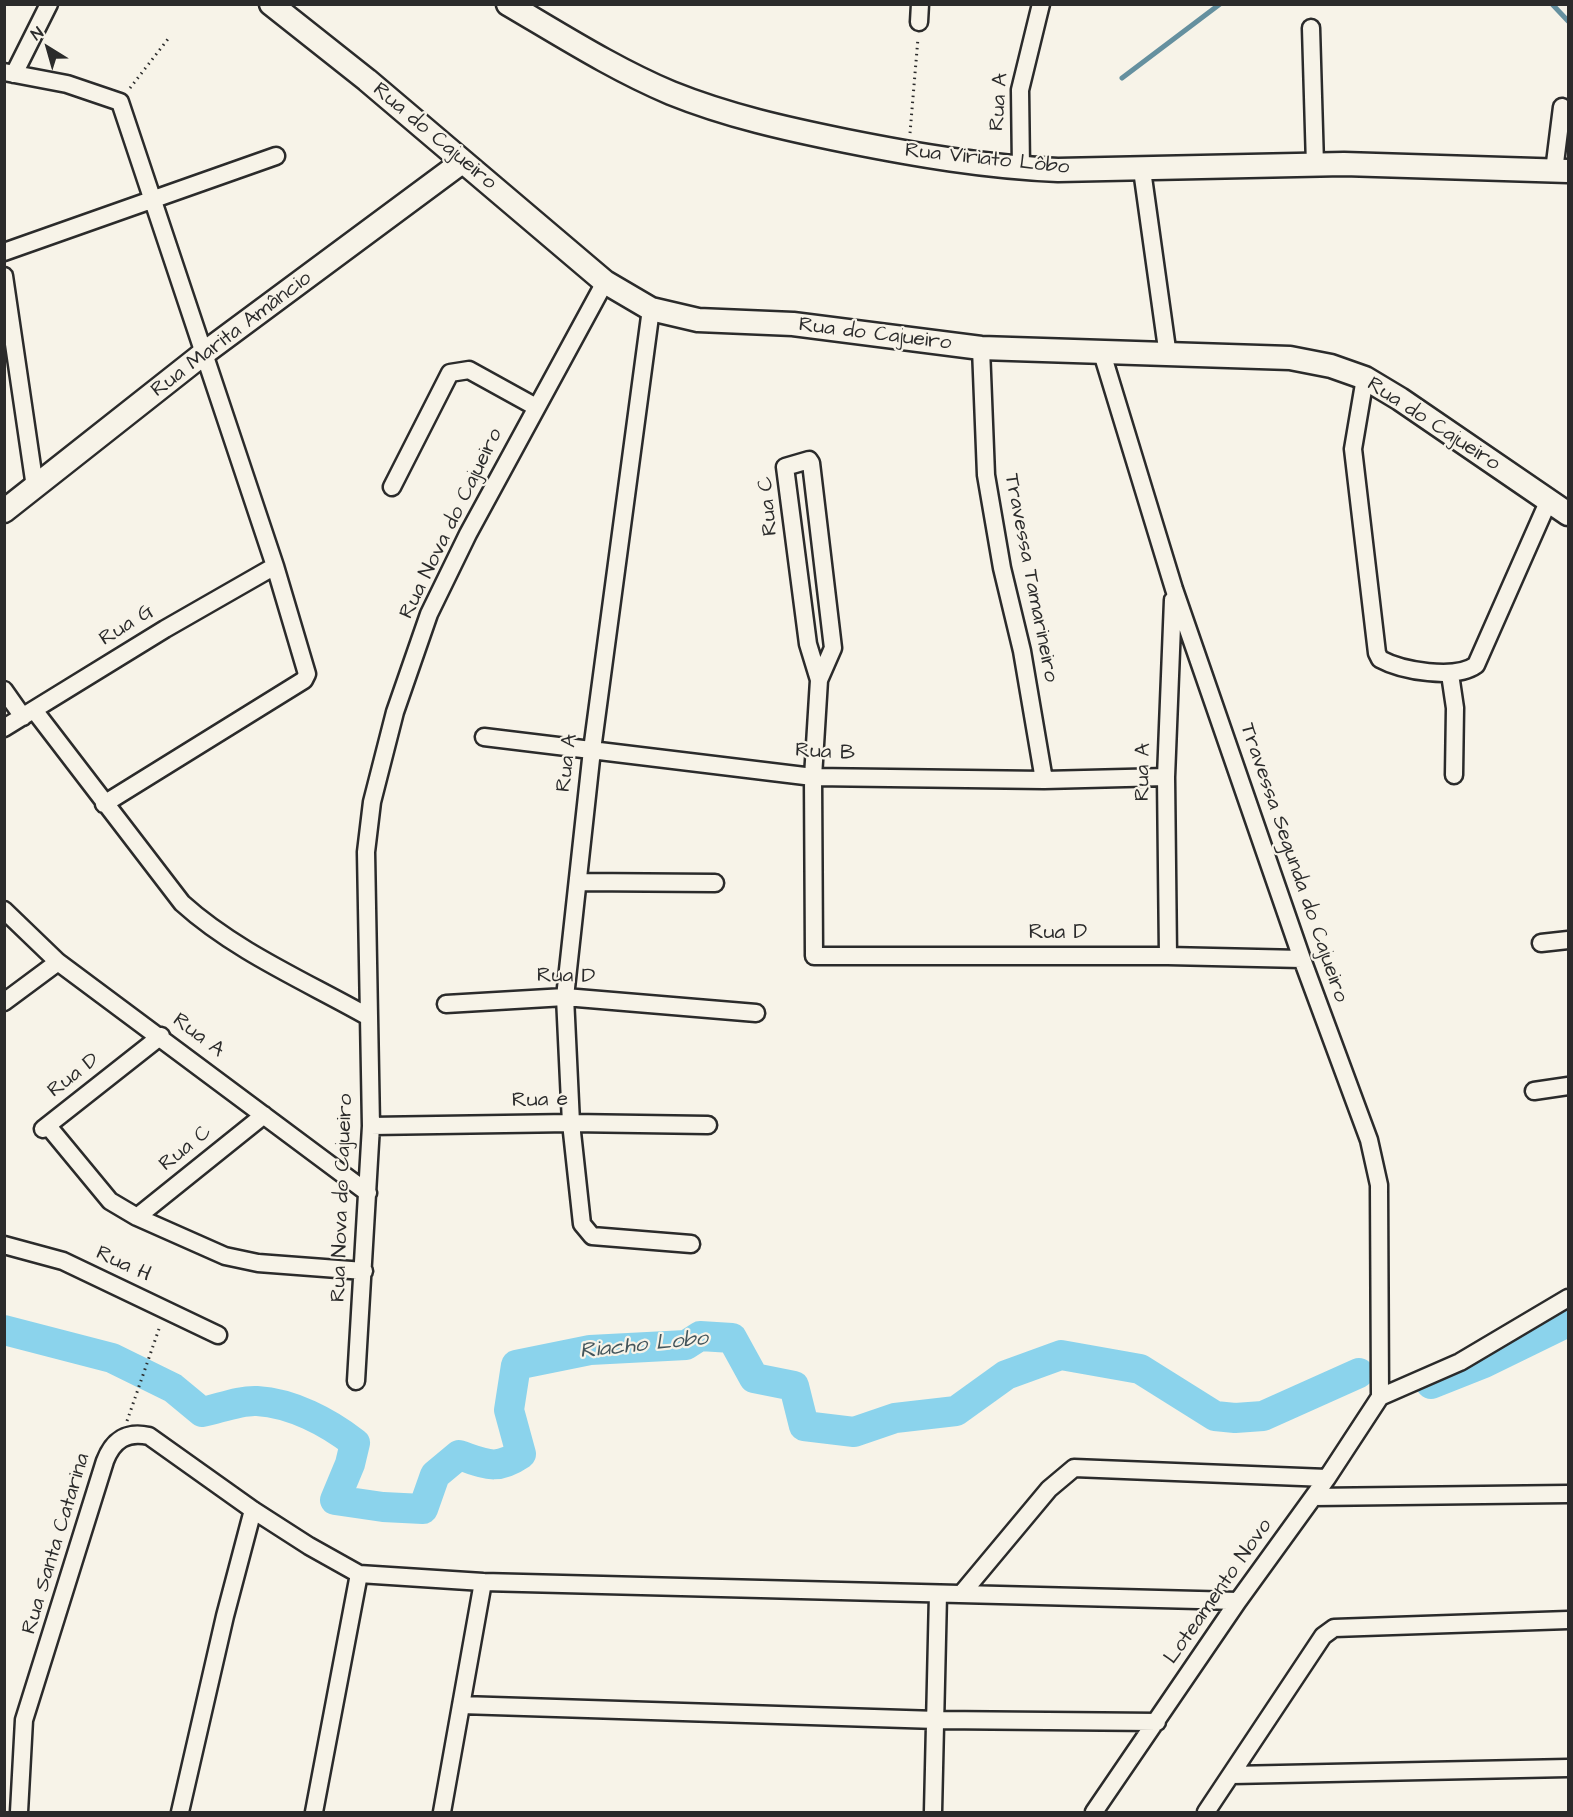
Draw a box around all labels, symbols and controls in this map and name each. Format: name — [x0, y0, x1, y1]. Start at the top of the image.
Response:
north arrow — [18, 18, 78, 78]
text: N — [27, 22, 48, 45]
street label: Rua A — [985, 72, 1015, 132]
street label: Rua do Cajueiro — [367, 78, 501, 196]
street label: Rua Viriato Lôbo — [904, 139, 1070, 181]
street label: Rua Marita Amâncio — [147, 266, 317, 404]
street label: Rua do Cajueiro — [797, 313, 953, 357]
street label: Rua do Cajueiro — [1362, 373, 1504, 477]
street label: Rua Nova do Cajueiro — [395, 425, 509, 623]
street label: Travessa Tamarineiro — [997, 472, 1063, 684]
street label: Rua C — [754, 475, 784, 537]
street label: Rua G — [95, 600, 159, 652]
street label: Travessa Segunda do Cajueiro — [1233, 720, 1353, 1006]
street label: Rua A — [552, 733, 584, 793]
street label: Rua B — [795, 739, 855, 767]
street label: Rua A — [1131, 743, 1157, 801]
street label: Rua D — [1029, 921, 1087, 947]
street label: Rua D — [537, 964, 595, 990]
street label: Rua A — [167, 1008, 229, 1064]
street label: Rua D — [43, 1048, 105, 1104]
street label: Rua e — [512, 1088, 568, 1114]
street label: Rua Nova do Cajueiro — [327, 1093, 359, 1303]
street label: Rua C — [155, 1120, 217, 1178]
street label: Rua H — [92, 1241, 154, 1289]
water label: Riacho Lobo — [579, 1326, 709, 1366]
street label: Rua Santa Catarina — [18, 1451, 96, 1637]
street label: Loteamento Novo — [1159, 1515, 1279, 1669]

